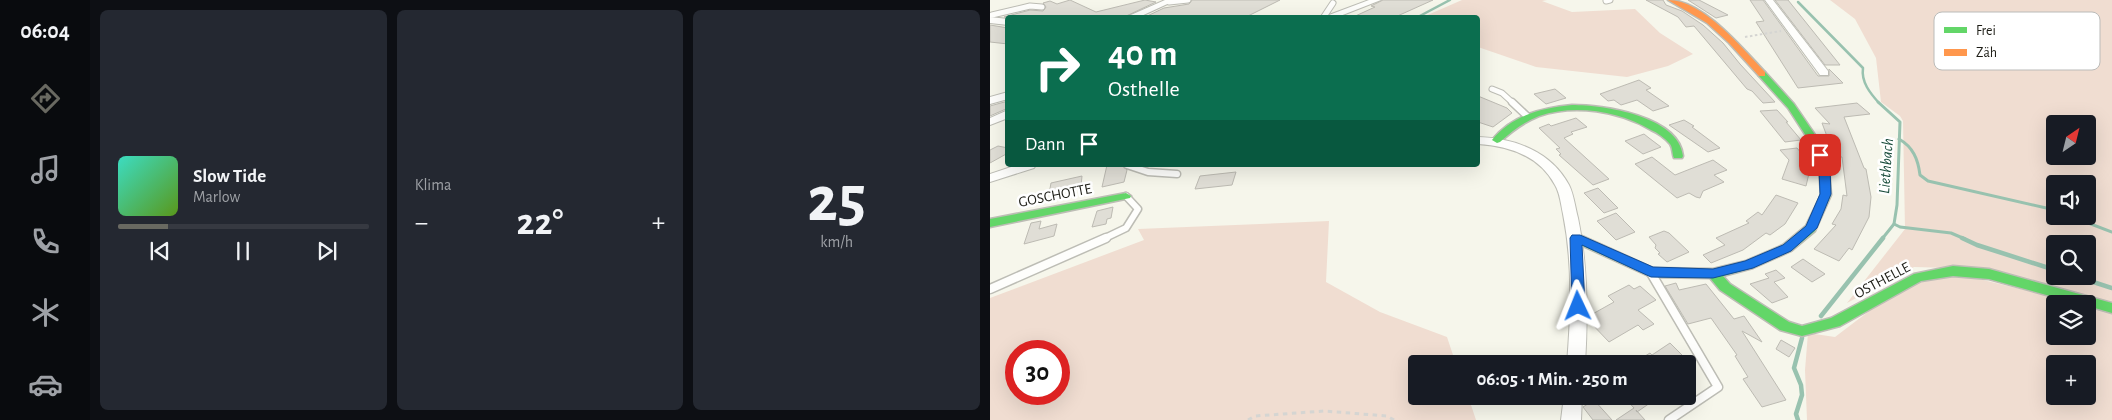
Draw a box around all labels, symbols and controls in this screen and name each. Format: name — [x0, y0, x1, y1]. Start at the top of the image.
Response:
legend — [1934, 12, 2100, 70]
text: 06:04 — [20, 20, 70, 42]
text: Frei — [1976, 24, 1996, 38]
icon: right — [1025, 35, 1090, 100]
text: 40 m — [1108, 37, 1177, 72]
text: Zäh — [1976, 46, 1997, 60]
text: Osthelle — [1108, 78, 1180, 100]
icon: directions — [28, 81, 63, 116]
north arrow — [2046, 115, 2096, 165]
map controls — [2046, 115, 2096, 405]
icon: arrive — [1075, 130, 1103, 158]
pin — [1799, 134, 1841, 176]
text: Dann — [1025, 135, 1065, 154]
water label: Liethbach — [1876, 138, 1896, 194]
icon: arrive — [1806, 141, 1834, 169]
icon: music — [28, 152, 63, 187]
text: Slow Tide — [193, 167, 266, 186]
text: 25 — [807, 168, 866, 233]
button: sound — [2046, 175, 2096, 225]
text: Klima — [415, 177, 451, 193]
street label: GOSCHOTTE — [1017, 181, 1093, 210]
text: Marlow — [193, 189, 240, 205]
text: 22° — [517, 204, 563, 242]
text: − — [415, 209, 428, 237]
text: + — [652, 209, 665, 237]
icon: phone — [28, 224, 63, 259]
text: km/h — [820, 234, 853, 250]
button: search — [2046, 235, 2096, 285]
icon: previous — [146, 237, 174, 265]
icon: pause — [229, 237, 257, 265]
icon: next — [313, 237, 341, 265]
street label: OSTHELLE — [1852, 260, 1913, 301]
position arrow — [1551, 279, 1603, 331]
icon: climate — [28, 295, 63, 330]
button: layers — [2046, 295, 2096, 345]
speed limit sign: 30 — [1005, 340, 1070, 405]
button: + — [2046, 355, 2096, 405]
icon: car — [28, 367, 63, 402]
text: 06:05 · 1 Min. · 250 m — [1476, 370, 1628, 389]

